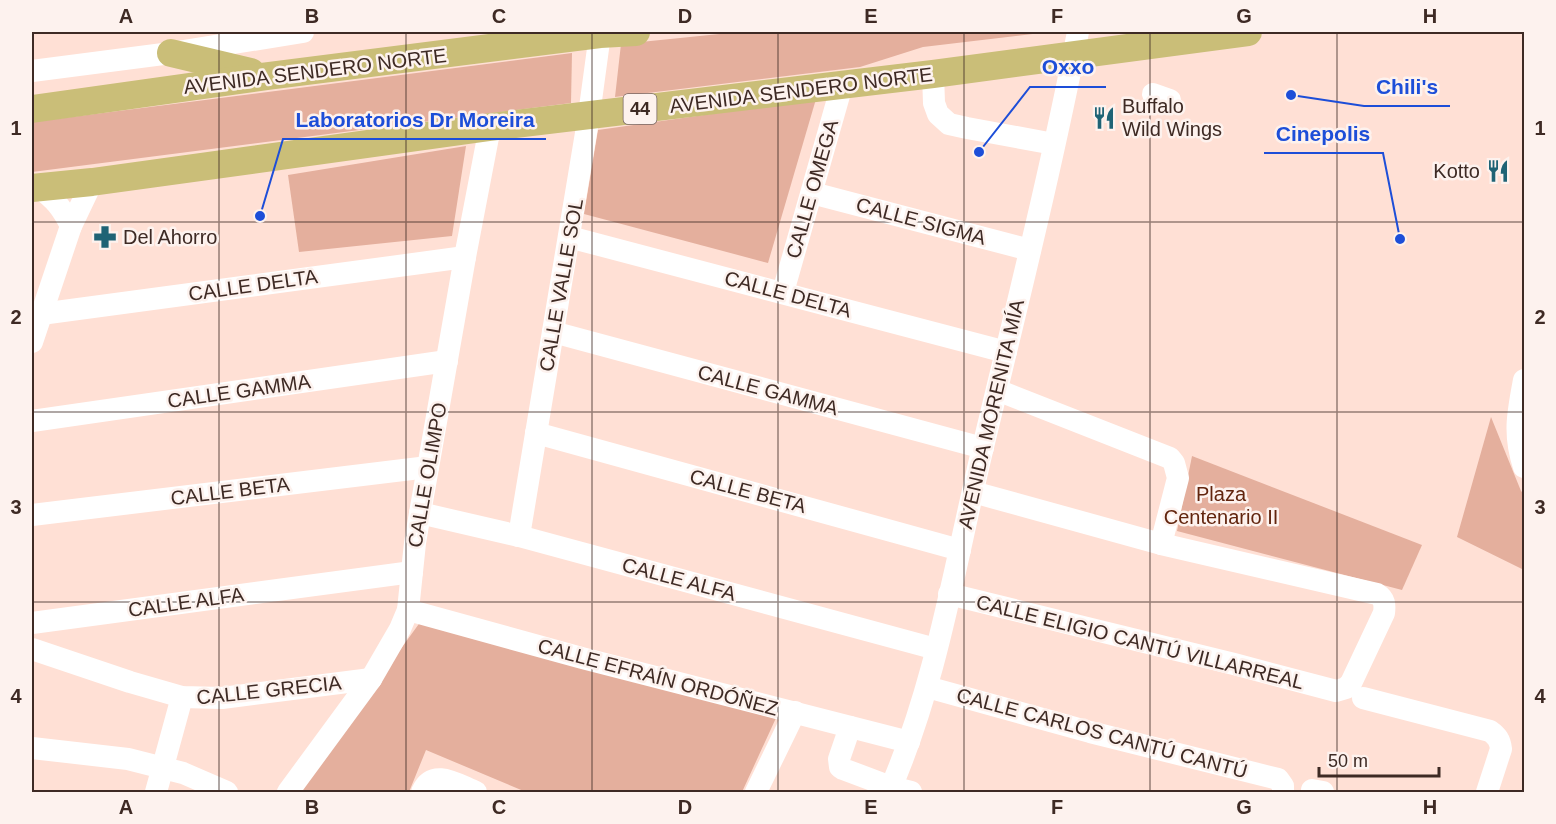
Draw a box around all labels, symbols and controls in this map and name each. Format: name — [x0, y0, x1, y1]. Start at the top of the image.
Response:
text: A — [119, 5, 133, 27]
text: B — [305, 5, 319, 27]
text: C — [492, 5, 506, 27]
text: D — [678, 5, 692, 27]
text: E — [864, 5, 878, 27]
text: F — [1051, 5, 1063, 27]
text: G — [1236, 5, 1252, 27]
text: H — [1423, 5, 1437, 27]
street label: AVENIDA SENDERO NORTE — [182, 44, 448, 98]
callout: Oxxo — [1030, 48, 1106, 87]
text: Oxxo — [1042, 55, 1094, 78]
street label: AVENIDA SENDERO NORTE — [668, 63, 934, 117]
callout: Chili's — [1364, 67, 1450, 106]
text: Chili's — [1376, 75, 1438, 98]
road number: 44 — [624, 94, 656, 124]
place label: Buffalo Wild Wings — [1122, 95, 1222, 140]
callout: Laboratorios Dr Moreira — [283, 100, 546, 139]
restaurant icon: Buffalo Wild Wings — [1091, 105, 1117, 131]
text: Laboratorios Dr Moreira — [295, 108, 535, 131]
callout: Cinepolis — [1264, 114, 1383, 153]
street label: CALLE OMEGA — [782, 116, 843, 261]
text: 1 — [10, 117, 22, 139]
text: 1 — [1534, 117, 1546, 139]
text: Cinepolis — [1276, 122, 1370, 145]
restaurant icon: Kotto — [1485, 158, 1511, 184]
place label: Kotto — [1433, 160, 1480, 182]
street label: CALLE SIGMA — [854, 193, 989, 249]
street label: CALLE VALLE SOL — [535, 197, 587, 373]
pharmacy icon: Del Ahorro — [92, 224, 118, 250]
place label: Del Ahorro — [123, 226, 218, 248]
street label: CALLE DELTA — [187, 265, 320, 305]
street label: CALLE DELTA — [722, 266, 854, 322]
street label: AVENIDA MORENITA MÍA — [954, 296, 1028, 531]
text: 2 — [10, 306, 22, 328]
text: 2 — [1534, 306, 1546, 328]
street label: CALLE GAMMA — [695, 361, 841, 419]
street label: CALLE GAMMA — [166, 370, 313, 412]
street label: CALLE OLIMPO — [403, 401, 451, 549]
street label: CALLE BETA — [687, 465, 809, 517]
street label: CALLE BETA — [169, 473, 291, 509]
park label: Plaza Centenario II — [1164, 483, 1278, 528]
text: 3 — [10, 496, 22, 518]
text: 3 — [1534, 496, 1546, 518]
street label: CALLE ALFA — [620, 553, 739, 605]
street label: CALLE ALFA — [127, 583, 246, 621]
street label: CALLE ELIGIO CANTÚ VILLARREAL — [974, 591, 1306, 693]
street label: CALLE EFRAÍN ORDÓÑEZ — [535, 633, 781, 720]
street label: CALLE GRECIA — [195, 671, 343, 709]
street label: CALLE CARLOS CANTÚ CANTÚ — [954, 684, 1250, 782]
text: 4 — [10, 685, 22, 707]
text: 4 — [1534, 685, 1546, 707]
scale bar — [1319, 740, 1439, 778]
text: 50 m — [1328, 751, 1368, 771]
text: A — [119, 796, 133, 818]
text: B — [305, 796, 319, 818]
text: C — [492, 796, 506, 818]
text: D — [678, 796, 692, 818]
text: E — [864, 796, 878, 818]
text: F — [1051, 796, 1063, 818]
text: G — [1236, 796, 1252, 818]
text: H — [1423, 796, 1437, 818]

